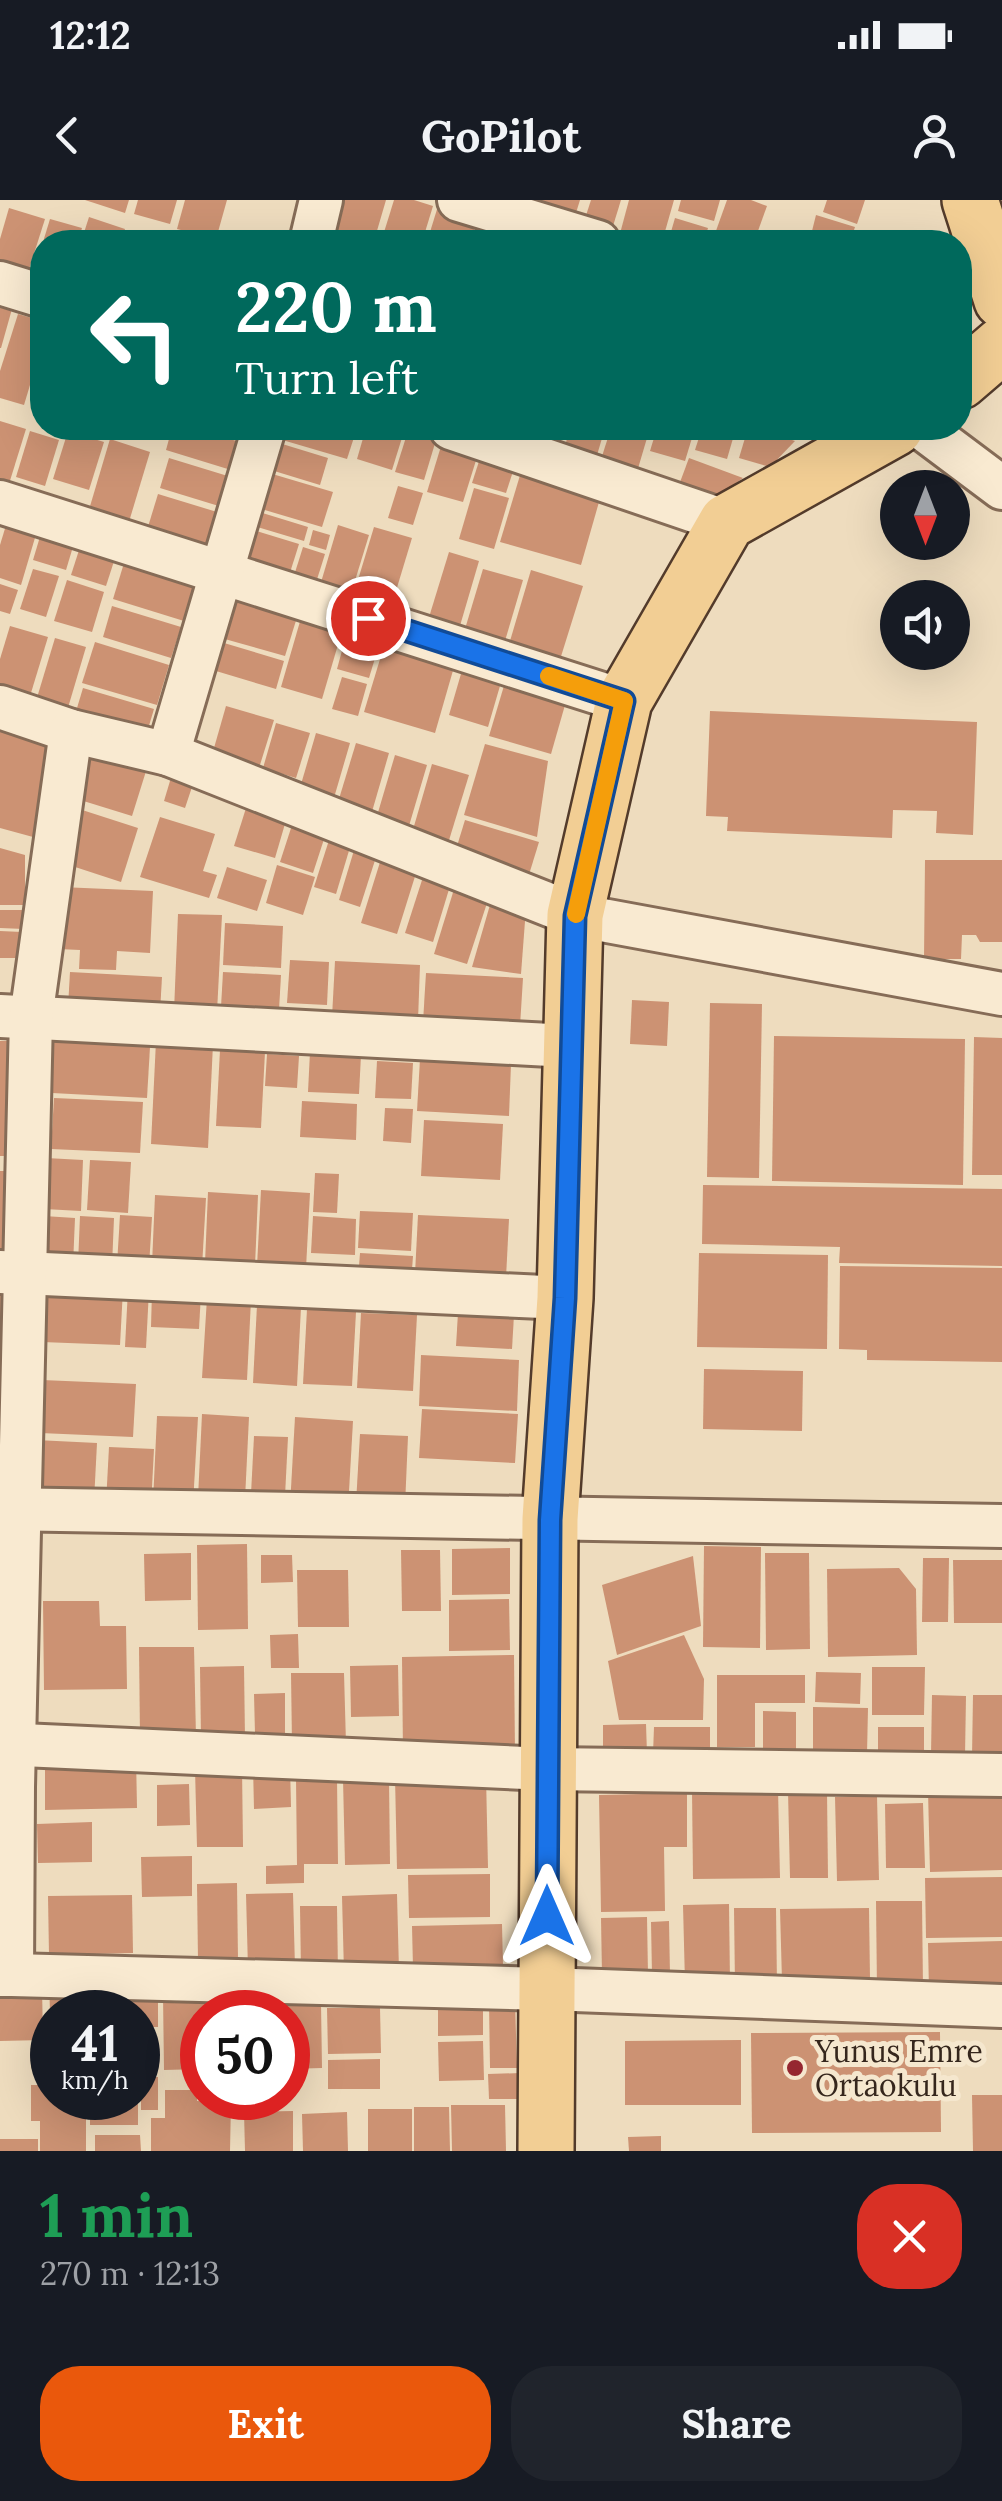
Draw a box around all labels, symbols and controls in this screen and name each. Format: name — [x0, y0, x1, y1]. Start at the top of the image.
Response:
text: 12:12 — [50, 11, 131, 59]
text: GoPilot — [421, 107, 581, 164]
icon: back — [40, 108, 95, 163]
icon: person — [907, 108, 962, 163]
text: 220 m — [235, 262, 437, 351]
icon: left — [70, 270, 200, 400]
text: Turn left — [235, 349, 418, 406]
north arrow — [880, 470, 970, 560]
map controls — [880, 470, 970, 670]
pin — [326, 576, 411, 661]
button: sound — [880, 580, 970, 670]
icon: arrive — [341, 591, 396, 646]
position arrow — [495, 1864, 599, 1968]
speed limit sign: 50 — [180, 1990, 310, 2120]
text: 41 — [71, 2011, 119, 2075]
place label: Yunus Emre Ortaokulu — [814, 2032, 983, 2104]
marker: Yunus Emre Ortaokulu — [784, 2057, 806, 2079]
text: km/h — [61, 2064, 129, 2096]
text: 1 min — [40, 2177, 193, 2253]
button: close — [857, 2184, 962, 2289]
text: 270 m · 12:13 — [40, 2253, 220, 2294]
button: Exit — [40, 2366, 491, 2481]
button: Share — [511, 2366, 962, 2481]

